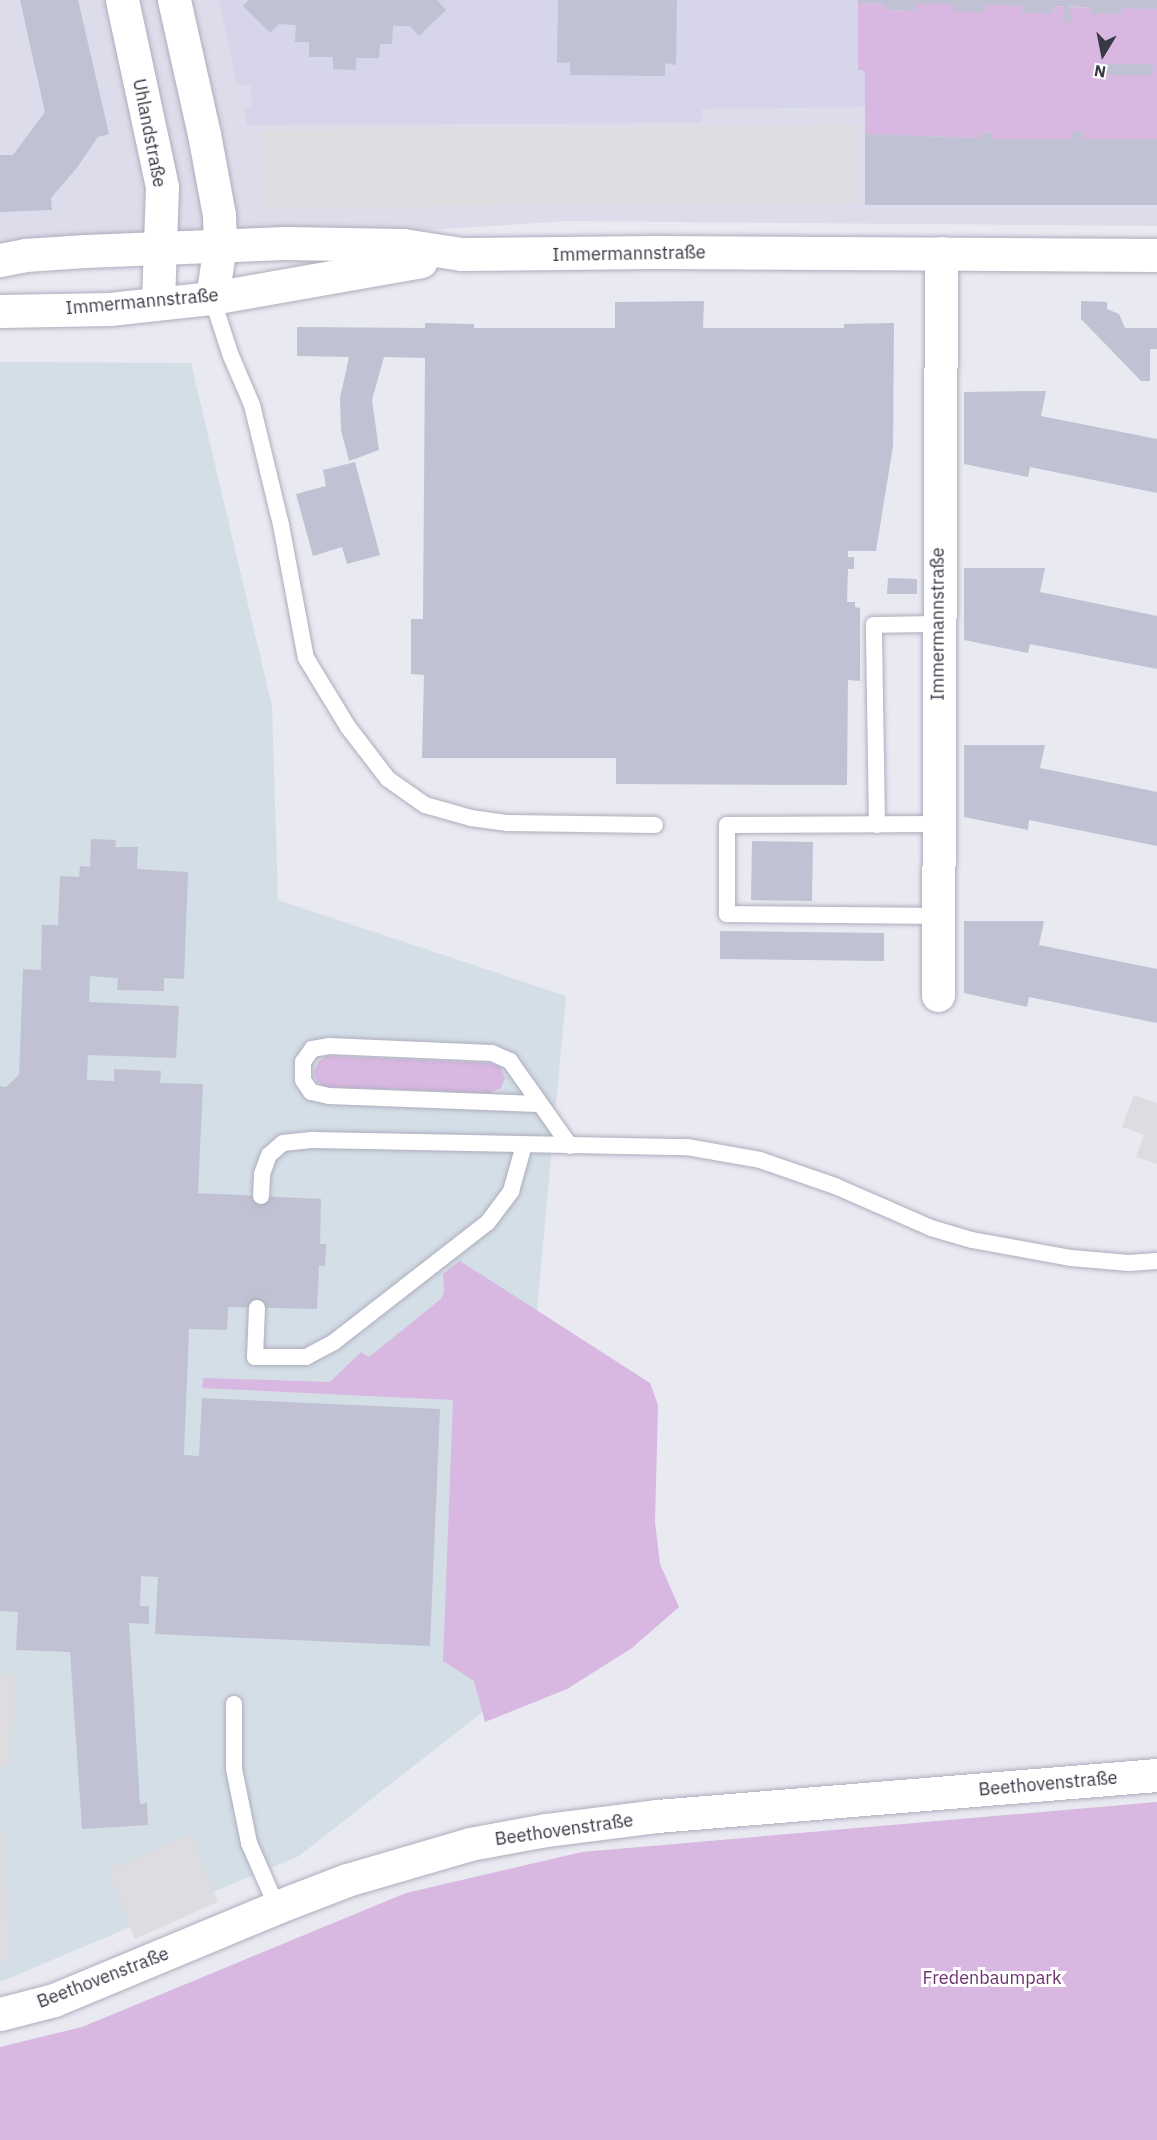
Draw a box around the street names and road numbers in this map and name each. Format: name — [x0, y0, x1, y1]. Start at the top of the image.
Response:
street label: Uhlandstraße — [128, 77, 170, 189]
street label: Immermannstraße — [552, 242, 706, 266]
street label: Immermannstraße — [65, 285, 219, 319]
street label: Immermannstraße — [927, 547, 949, 701]
street label: Beethovenstraße — [978, 1767, 1118, 1801]
street label: Beethovenstraße — [494, 1810, 634, 1850]
street label: Beethovenstraße — [34, 1943, 172, 2013]

